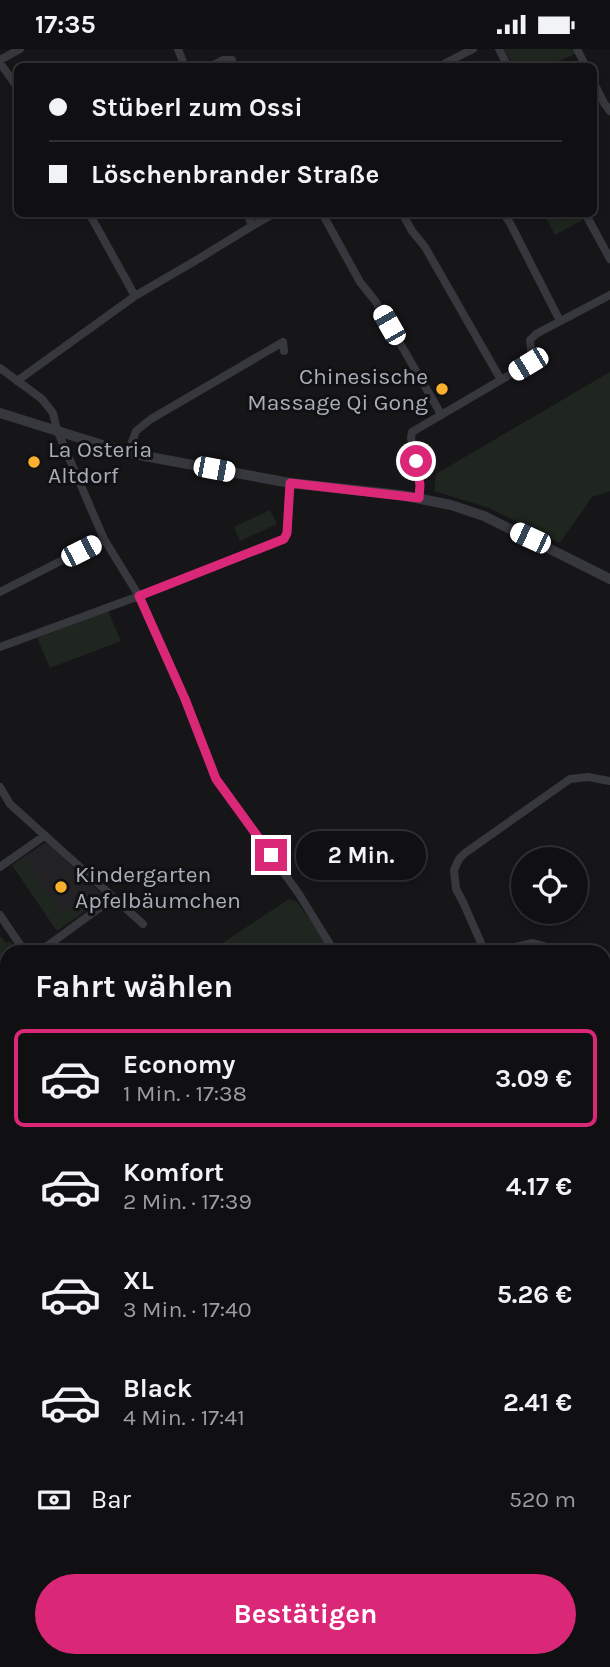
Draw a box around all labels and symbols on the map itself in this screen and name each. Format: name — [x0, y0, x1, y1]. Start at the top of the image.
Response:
car — [370, 302, 409, 348]
car — [505, 344, 552, 384]
place label: Chinesische Massage Qi Gong — [247, 363, 428, 416]
marker: Chinesische Massage Qi Gong — [434, 381, 450, 397]
place label: La Osteria Altdorf — [48, 436, 152, 489]
route start — [400, 445, 432, 477]
marker: La Osteria Altdorf — [26, 454, 42, 470]
car — [192, 455, 237, 483]
car — [507, 520, 554, 556]
car — [58, 532, 105, 570]
callout: 2 Min. — [296, 831, 425, 879]
route end — [255, 839, 287, 871]
place label: Kindergarten Apfelbäumchen — [75, 861, 241, 914]
marker: Kindergarten Apfelbäumchen — [53, 879, 69, 895]

